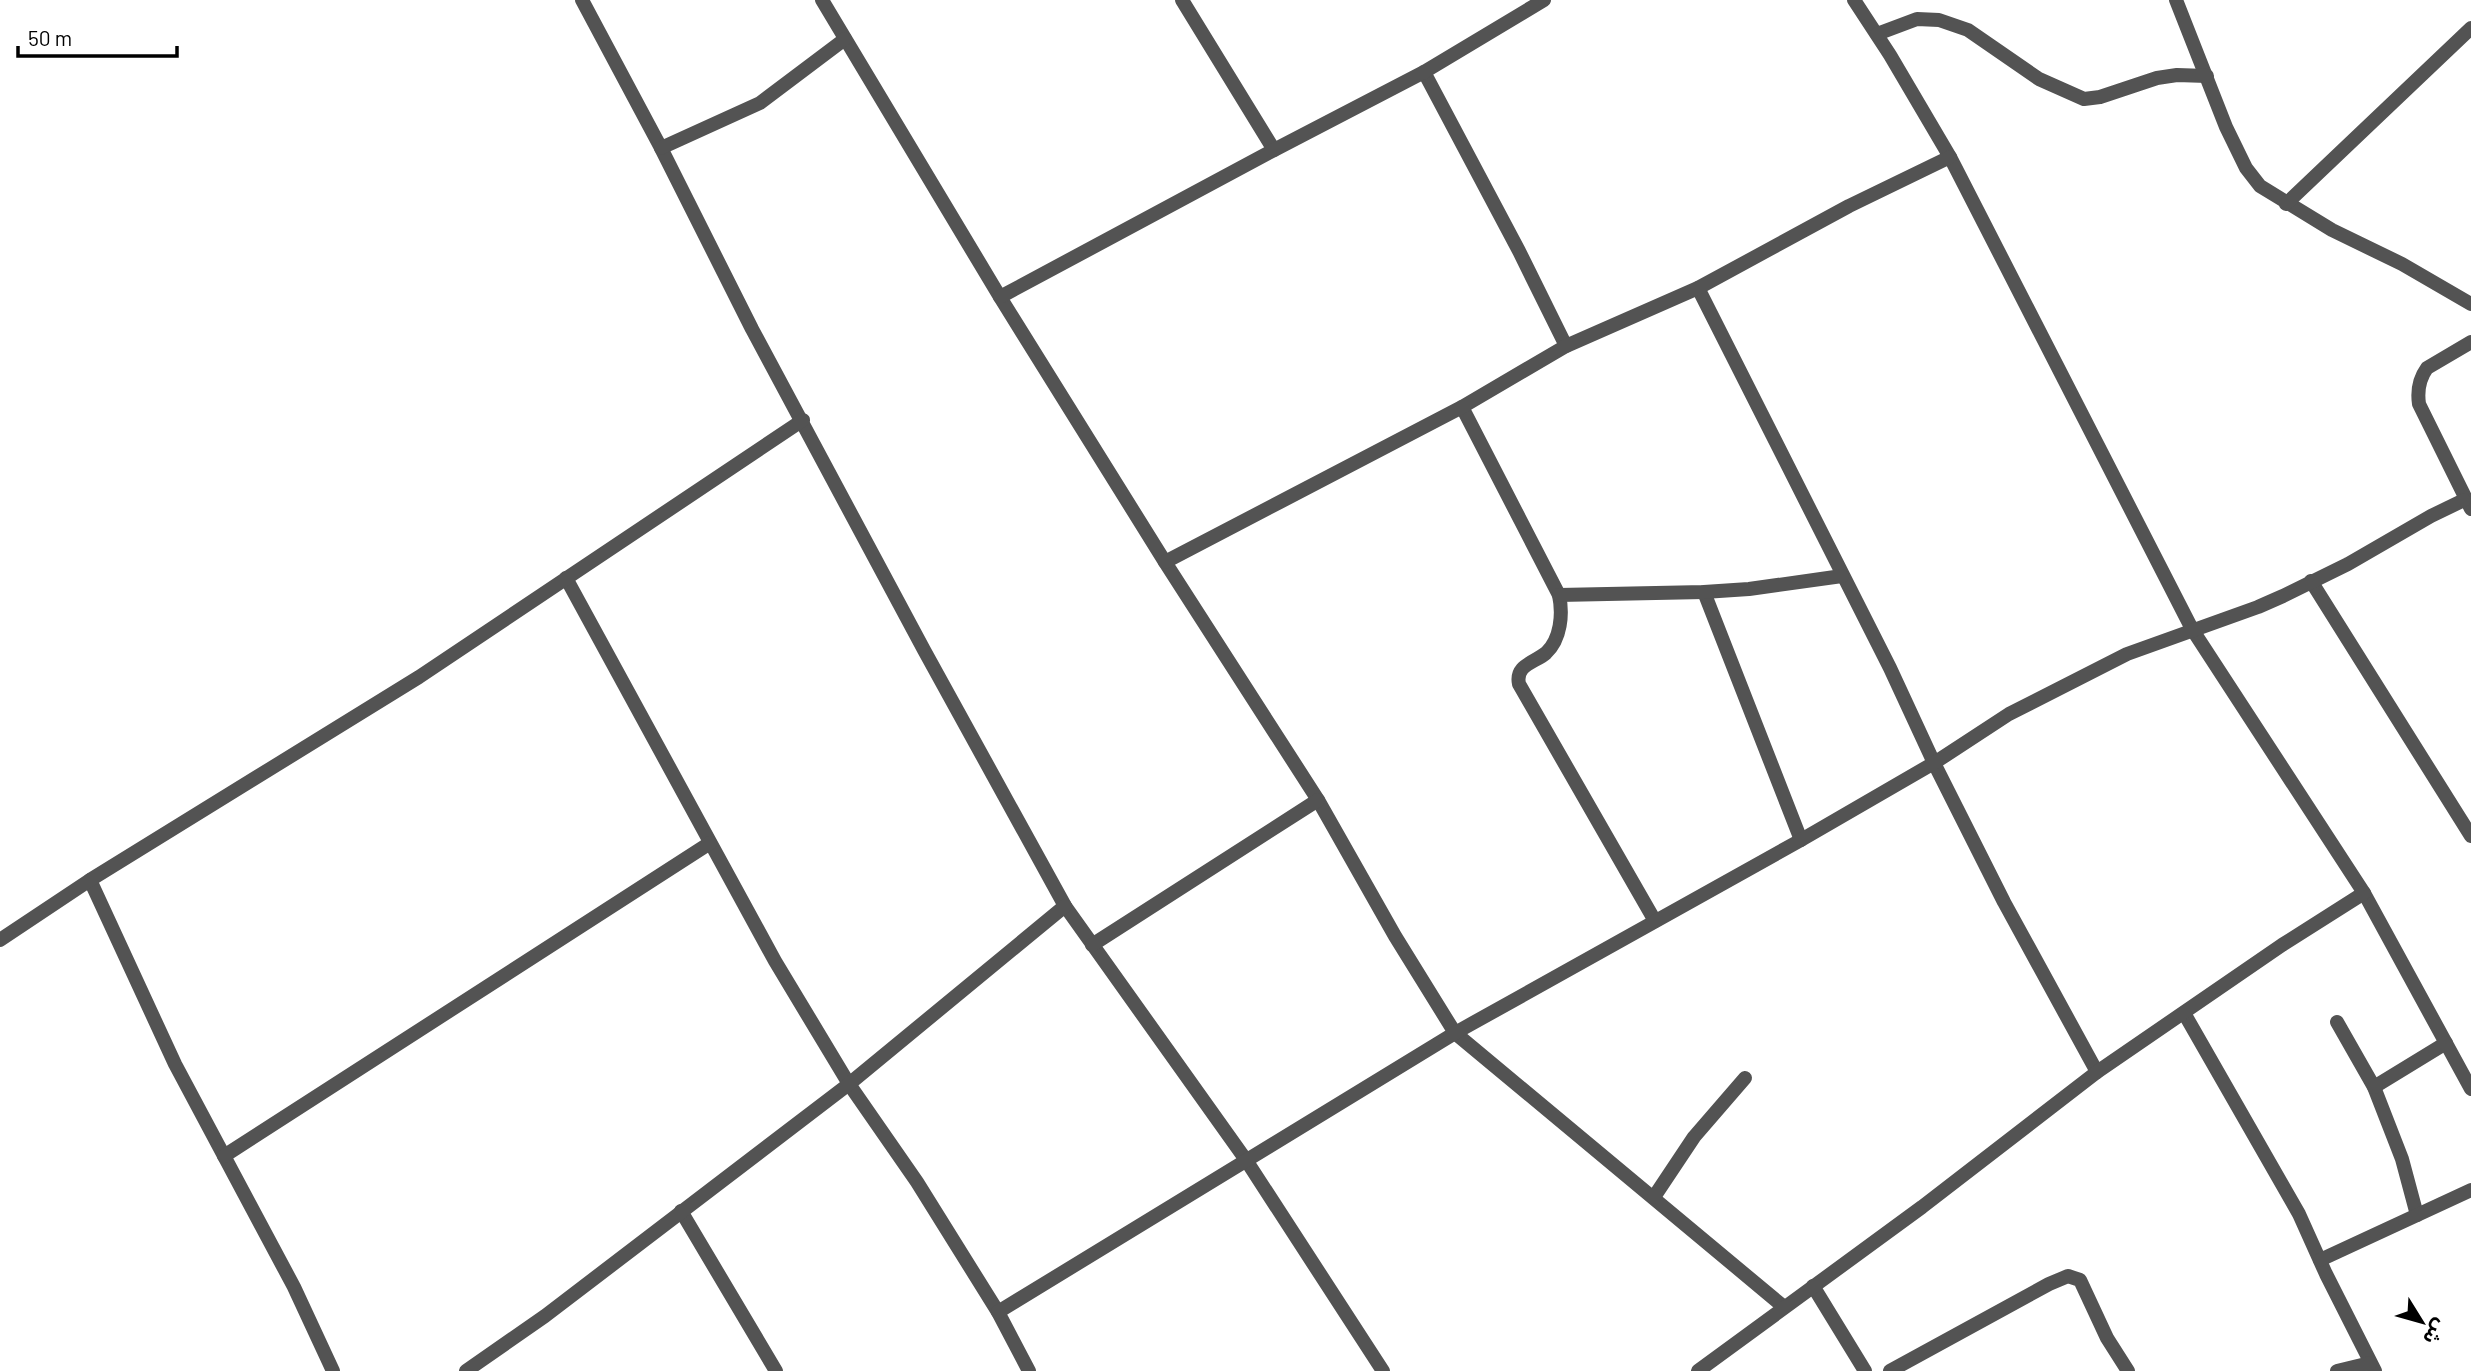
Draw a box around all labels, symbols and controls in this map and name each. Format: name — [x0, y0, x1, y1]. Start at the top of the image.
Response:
scale bar — [18, 14, 177, 58]
text: 50 m — [28, 25, 72, 50]
north arrow — [2387, 1287, 2457, 1357]
text: ش — [2419, 1315, 2453, 1350]

